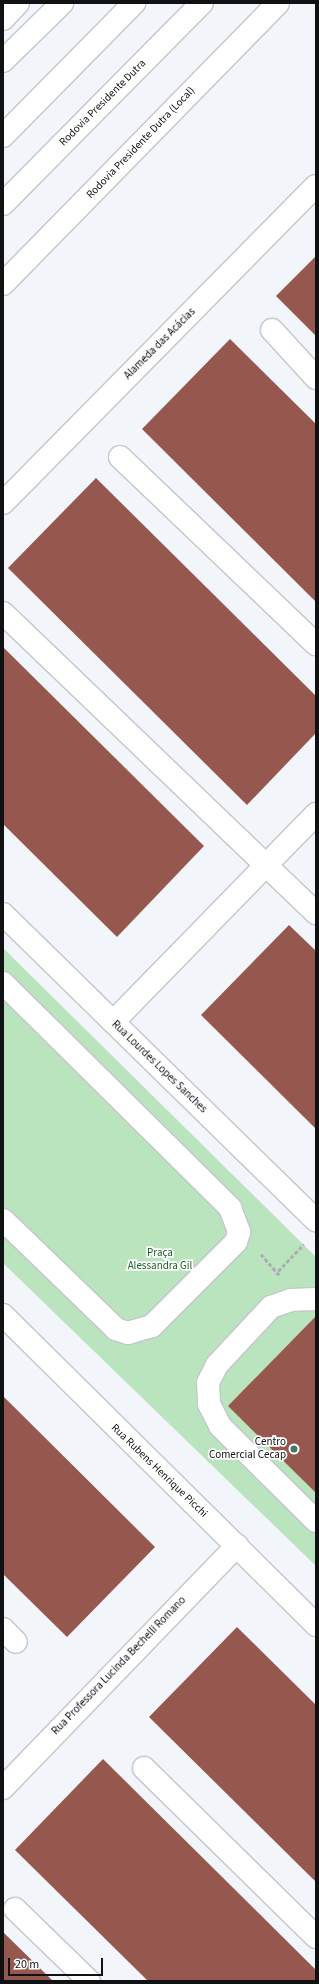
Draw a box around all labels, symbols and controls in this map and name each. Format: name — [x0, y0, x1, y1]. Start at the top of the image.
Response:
street label: Rodovia Presidente Dutra — [57, 57, 149, 149]
street label: Rodovia Presidente Dutra (Local) — [84, 84, 198, 202]
street label: Alameda das Acácias — [122, 306, 198, 382]
street label: Rua Lourdes Lopes Sanches — [109, 1018, 209, 1116]
park label: Praça Alessandra Gil — [128, 1247, 192, 1273]
street label: Rua Rubens Henrique Picchi — [108, 1421, 210, 1521]
place label: Centro Comercial Cecap — [209, 1436, 286, 1462]
marker: Centro Comercial Cecap — [289, 1444, 299, 1454]
street label: Rua Professora Lucinda Bechelli Romano — [49, 1594, 189, 1738]
scale bar — [10, 1950, 105, 1976]
text: 20 m — [15, 1956, 39, 1973]

